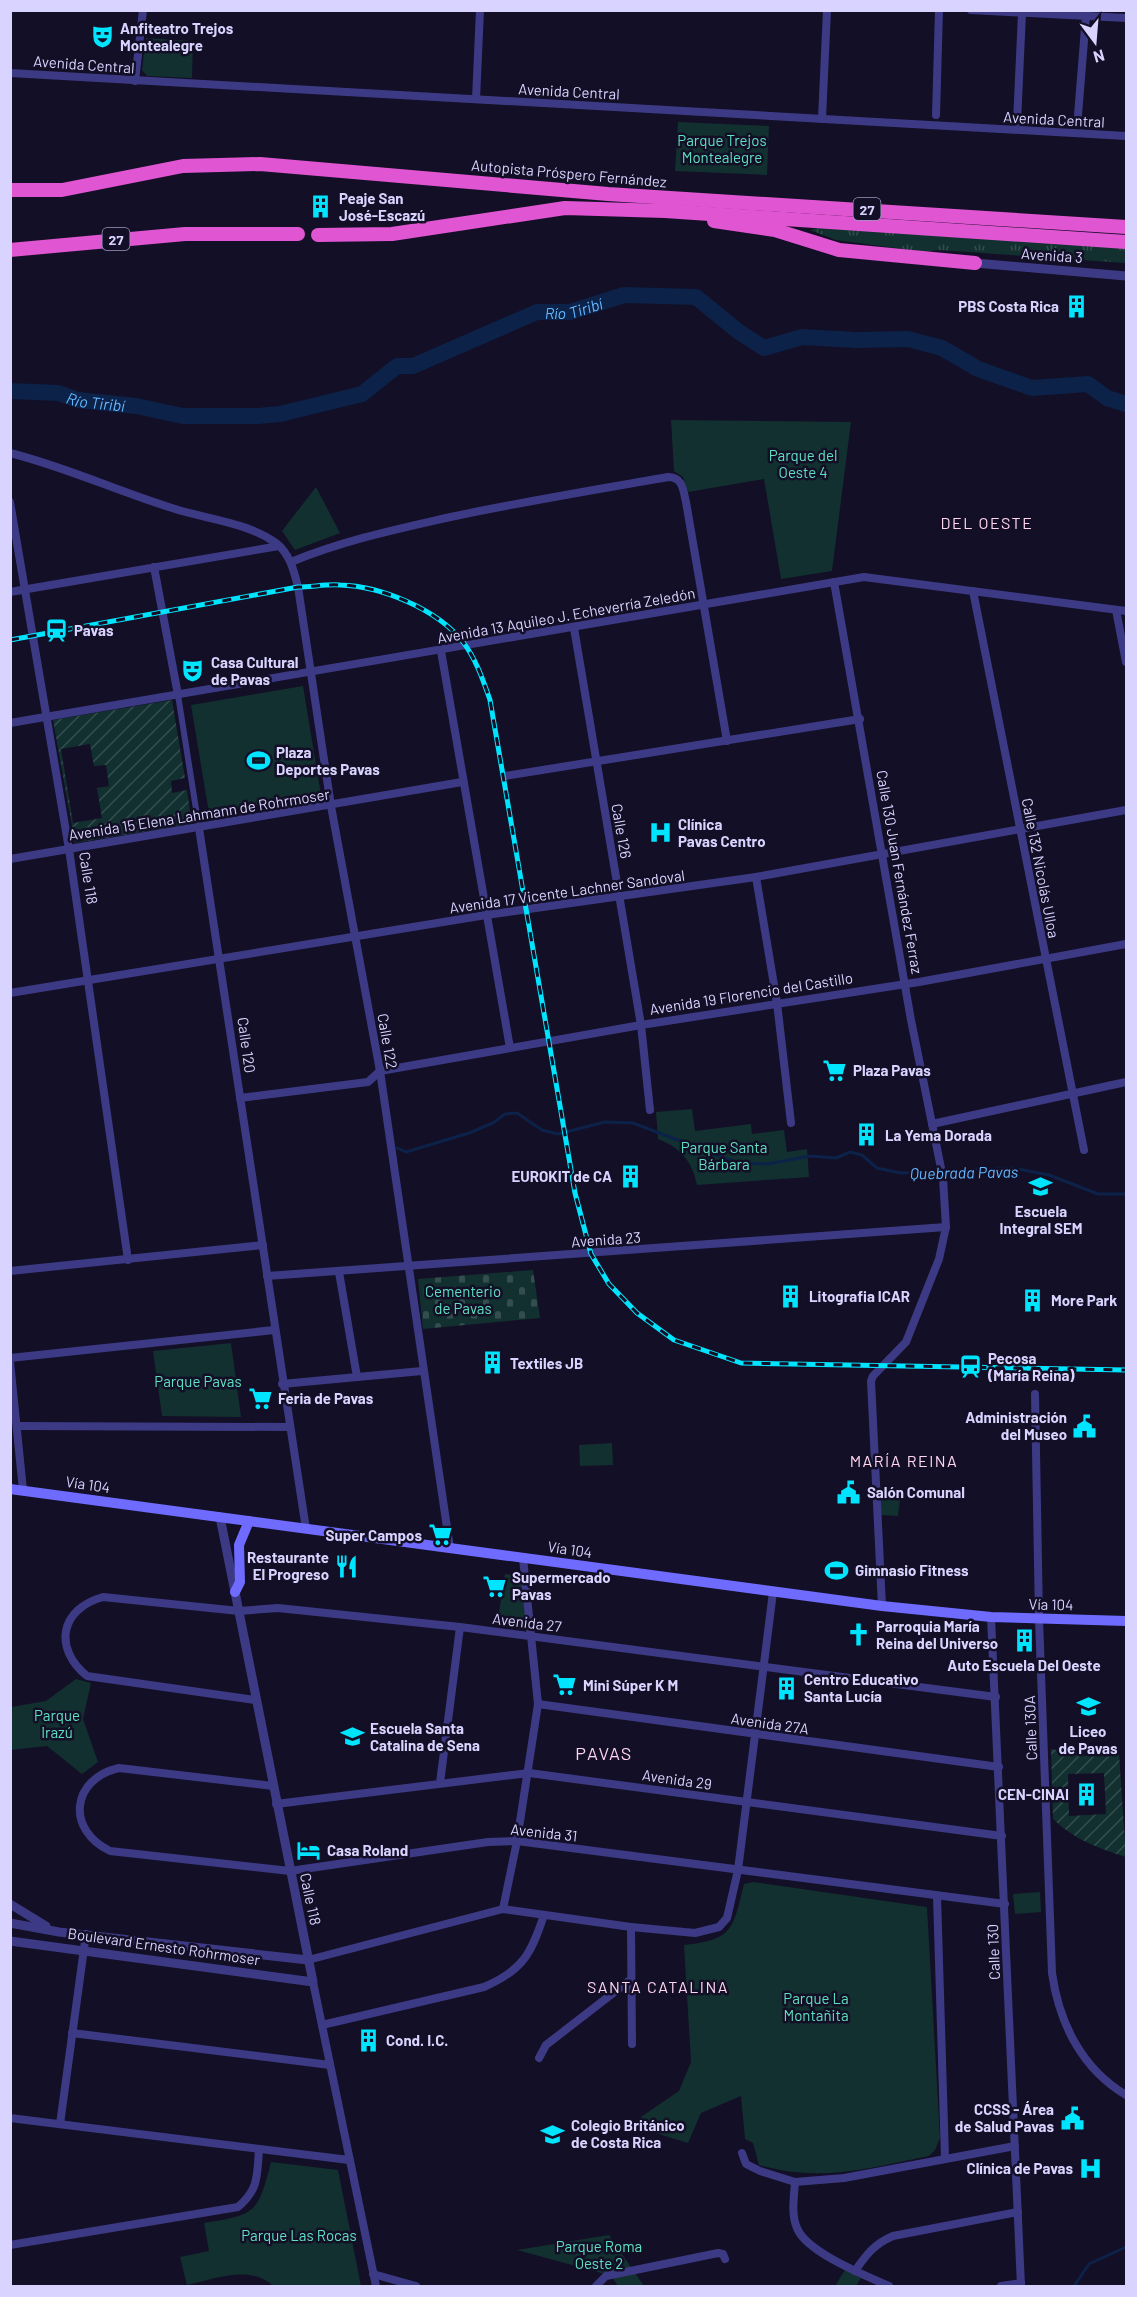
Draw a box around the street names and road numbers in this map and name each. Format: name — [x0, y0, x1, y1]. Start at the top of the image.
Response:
street label: Avenida Central — [33, 51, 135, 77]
street label: Avenida Central — [518, 79, 620, 103]
street label: Avenida Central — [1003, 107, 1105, 131]
street label: Autopista Próspero Fernández — [470, 155, 668, 191]
road number: 27 — [854, 198, 880, 220]
road number: 27 — [102, 228, 130, 250]
street label: Avenida 3 — [1020, 244, 1084, 266]
street label: Avenida 13 Aquileo J. Echeverría Zeledón — [436, 583, 696, 647]
street label: Calle 130 Juan Fernández Ferraz — [873, 769, 927, 976]
street label: Avenida 15 Elena Lahmann de Rohrmoser — [67, 784, 331, 844]
street label: Calle 132 Nicolás Ulloa — [1019, 796, 1063, 940]
street label: Calle 126 — [608, 802, 636, 860]
street label: Calle 118 — [76, 850, 102, 906]
street label: Avenida 17 Vicente Lachner Sandoval — [448, 866, 686, 916]
street label: Avenida 19 Florencio del Castillo — [648, 968, 854, 1018]
street label: Calle 122 — [374, 1012, 402, 1070]
street label: Calle 120 — [234, 1016, 260, 1074]
street label: Avenida 23 — [570, 1228, 642, 1250]
street label: Vía 104 — [65, 1472, 111, 1496]
street label: Vía 104 — [547, 1537, 593, 1561]
street label: Vía 104 — [1029, 1595, 1073, 1613]
street label: Avenida 27 — [491, 1609, 563, 1635]
street label: Calle 130A — [1020, 1695, 1040, 1761]
street label: Avenida 27A — [730, 1709, 810, 1737]
street label: Avenida 29 — [641, 1765, 713, 1793]
street label: Avenida 31 — [510, 1820, 578, 1844]
street label: Calle 118 — [297, 1871, 325, 1927]
street label: Boulevard Ernesto Rohrmoser — [67, 1924, 262, 1968]
street label: Calle 130 — [983, 1924, 1003, 1980]

